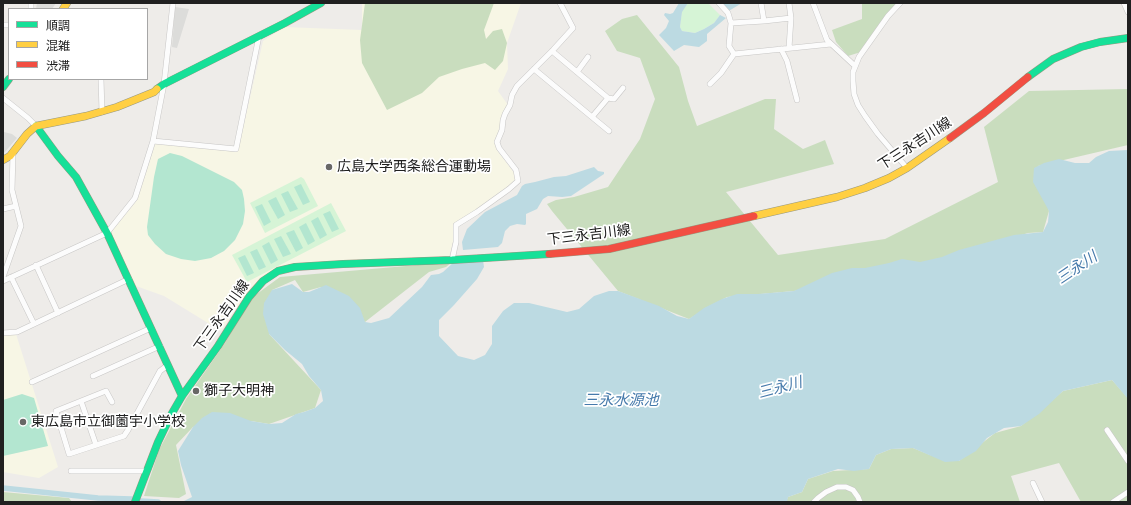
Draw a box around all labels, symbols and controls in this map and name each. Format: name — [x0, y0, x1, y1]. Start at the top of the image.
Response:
legend — [8, 8, 148, 80]
text: 順調 — [46, 18, 70, 33]
text: 混雑 — [46, 38, 70, 53]
text: 渋滞 — [46, 58, 70, 73]
street label: 下三永吉川線 — [875, 114, 955, 174]
place label: 広島大学西条総合運動場 — [337, 159, 491, 175]
marker: 広島大学西条総合運動場 — [324, 162, 334, 172]
street label: 下三永吉川線 — [546, 222, 632, 248]
water label: 三永川 — [1053, 248, 1101, 288]
street label: 下三永吉川線 — [191, 277, 253, 355]
water label: 三永川 — [756, 373, 804, 403]
place label: 獅子大明神 — [204, 383, 274, 399]
marker: 獅子大明神 — [191, 386, 201, 396]
water label: 三永水源池 — [584, 392, 658, 410]
place label: 東広島市立御薗宇小学校 — [31, 414, 185, 430]
marker: 東広島市立御薗宇小学校 — [18, 417, 28, 427]

